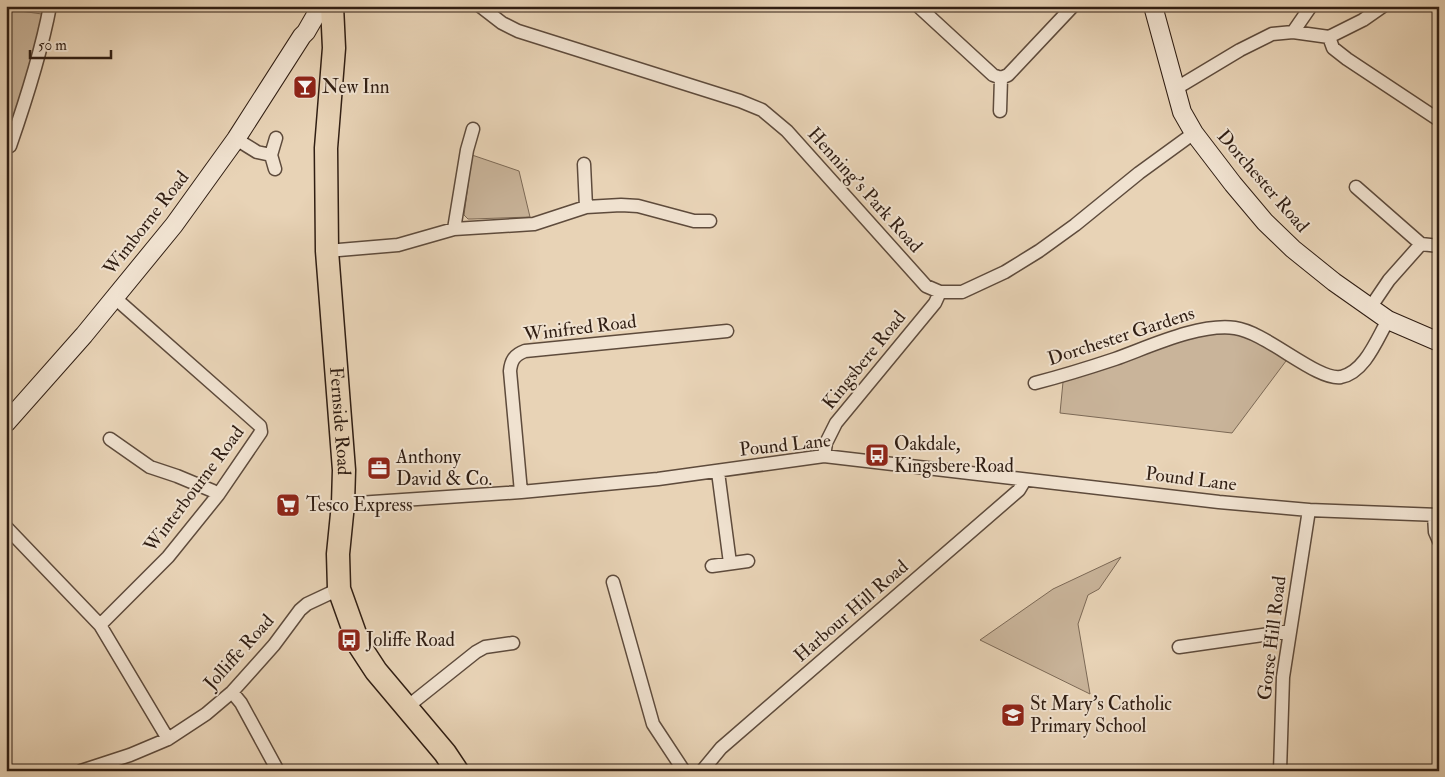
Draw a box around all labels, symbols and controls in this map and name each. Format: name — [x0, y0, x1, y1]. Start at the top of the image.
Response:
scale bar — [30, 28, 111, 60]
text: 50 m — [38, 36, 67, 55]
bar icon: New Inn — [292, 74, 318, 100]
place label: New Inn — [322, 75, 390, 99]
street label: Henning's Park Road — [802, 122, 928, 258]
street label: Dorchester Road — [1212, 125, 1315, 238]
street label: Wimborne Road — [97, 165, 195, 281]
street label: Dorchester Gardens — [1044, 301, 1198, 371]
street label: Kingsbere Road — [817, 305, 911, 414]
street label: Winifred Road — [521, 309, 638, 347]
street label: Fernside Road — [324, 366, 356, 476]
street label: Winterbourne Road — [138, 421, 250, 558]
street label: Pound Lane — [738, 428, 832, 462]
place label: Oakdale, Kingsbere Road — [894, 432, 1015, 478]
bus stop icon: Oakdale, Kingsbere Road — [864, 442, 890, 468]
place label: Anthony David & Co. — [395, 445, 492, 491]
office icon: Anthony David & Co. — [366, 455, 392, 481]
street label: Pound Lane — [1144, 461, 1238, 497]
supermarket icon: Tesco Express — [275, 492, 301, 518]
place label: Tesco Express — [306, 493, 413, 518]
street label: Harbour Hill Road — [789, 554, 914, 667]
street label: Gorse Hill Road — [1252, 574, 1292, 701]
street label: Jolliffe Road — [198, 609, 280, 696]
bus stop icon: Joliffe Road — [336, 627, 362, 653]
place label: Joliffe Road — [365, 628, 455, 652]
place label: St Mary's Catholic Primary School — [1030, 692, 1172, 738]
school or university icon: St Mary's Catholic Primary School — [1000, 702, 1026, 728]

